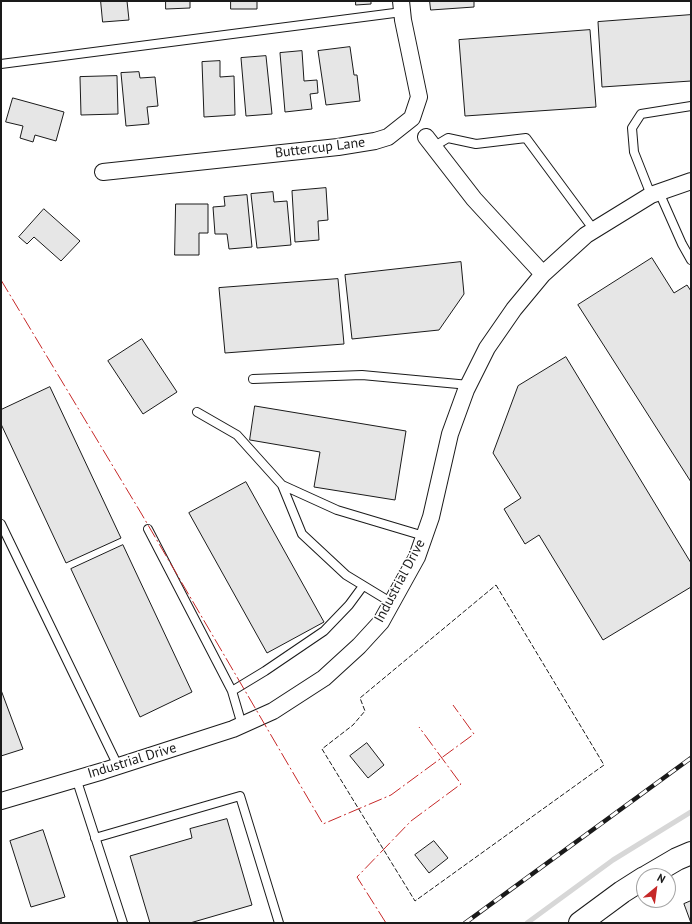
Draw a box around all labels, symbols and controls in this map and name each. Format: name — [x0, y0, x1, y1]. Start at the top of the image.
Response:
street label: Buttercup Lane — [274, 134, 366, 162]
street label: Industrial Drive — [371, 536, 429, 626]
street label: Industrial Drive — [86, 740, 178, 782]
north arrow — [636, 868, 676, 908]
text: N — [655, 870, 668, 886]

